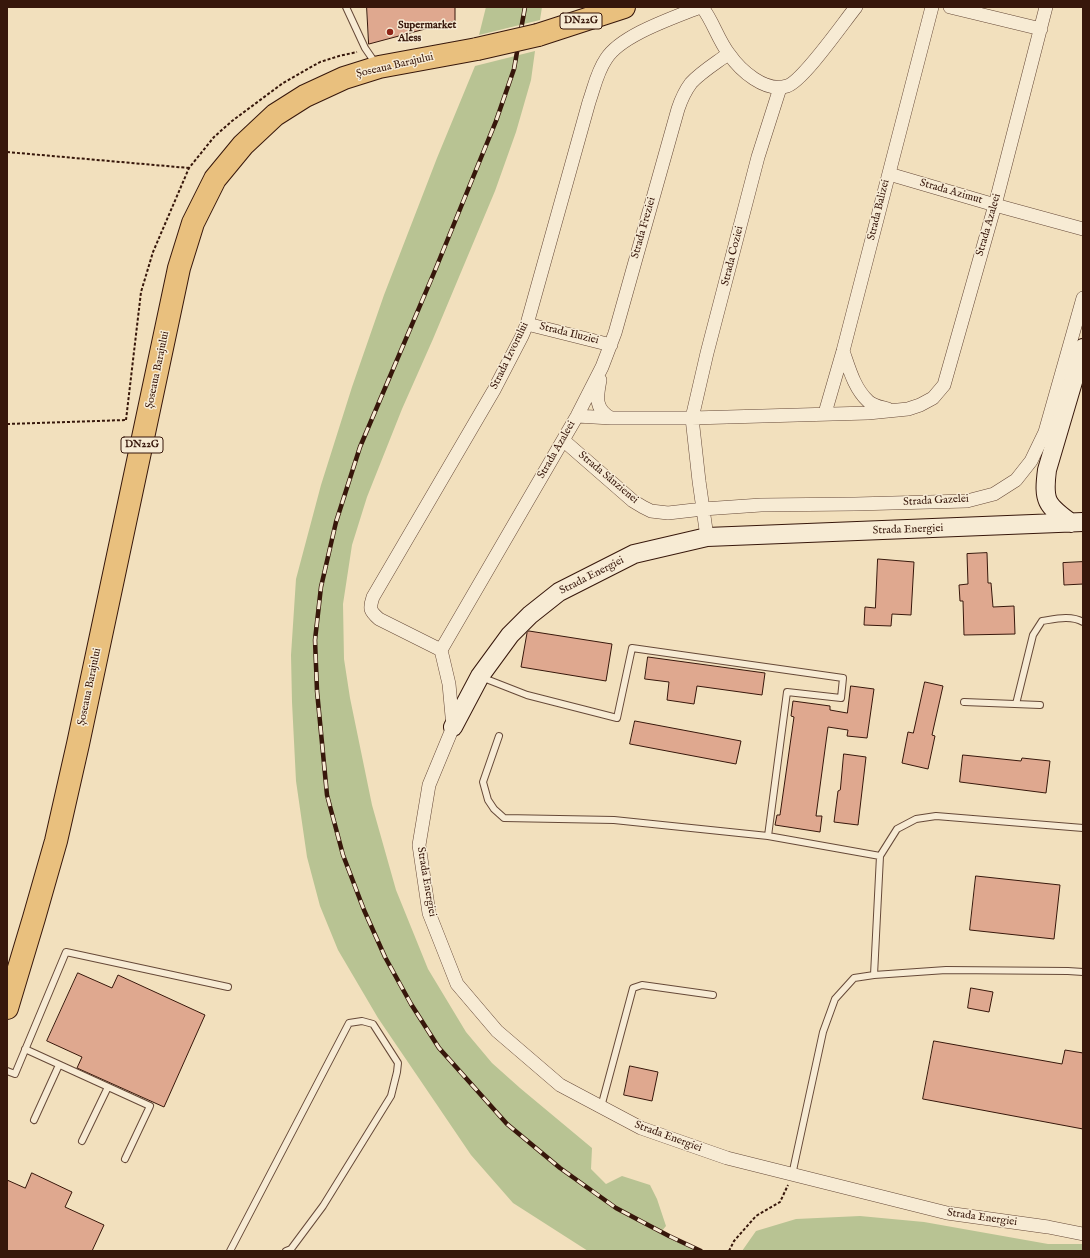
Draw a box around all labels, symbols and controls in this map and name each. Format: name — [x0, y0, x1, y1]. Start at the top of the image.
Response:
road number: DN22G — [560, 13, 602, 29]
place label: Supermarket Aless — [398, 19, 456, 45]
marker: Supermarket Aless — [385, 27, 395, 37]
street label: Șoseaua Barajului — [355, 51, 435, 81]
street label: Strada Azimut — [918, 177, 984, 207]
street label: Strada Balizei — [865, 178, 893, 242]
street label: Strada Azaleei — [974, 192, 1004, 258]
street label: Strada Freziei — [629, 196, 659, 260]
street label: Strada Coziei — [719, 225, 747, 287]
street label: Strada Izvorului — [488, 320, 532, 392]
street label: Strada Iluziei — [538, 320, 600, 348]
street label: Șoseaua Barajului — [143, 330, 173, 410]
street label: Strada Azaleei — [535, 419, 579, 481]
road number: DN22G — [121, 437, 163, 453]
street label: Strada Sânzienei — [575, 449, 641, 507]
street label: Strada Gazelei — [903, 493, 969, 509]
street label: Strada Energiei — [872, 522, 944, 538]
street label: Strada Energiei — [558, 554, 626, 598]
street label: Șoseaua Barajului — [75, 647, 105, 727]
street label: Strada Energiei — [413, 846, 439, 918]
street label: Strada Energiei — [633, 1119, 703, 1155]
street label: Strada Energiei — [946, 1207, 1018, 1229]

